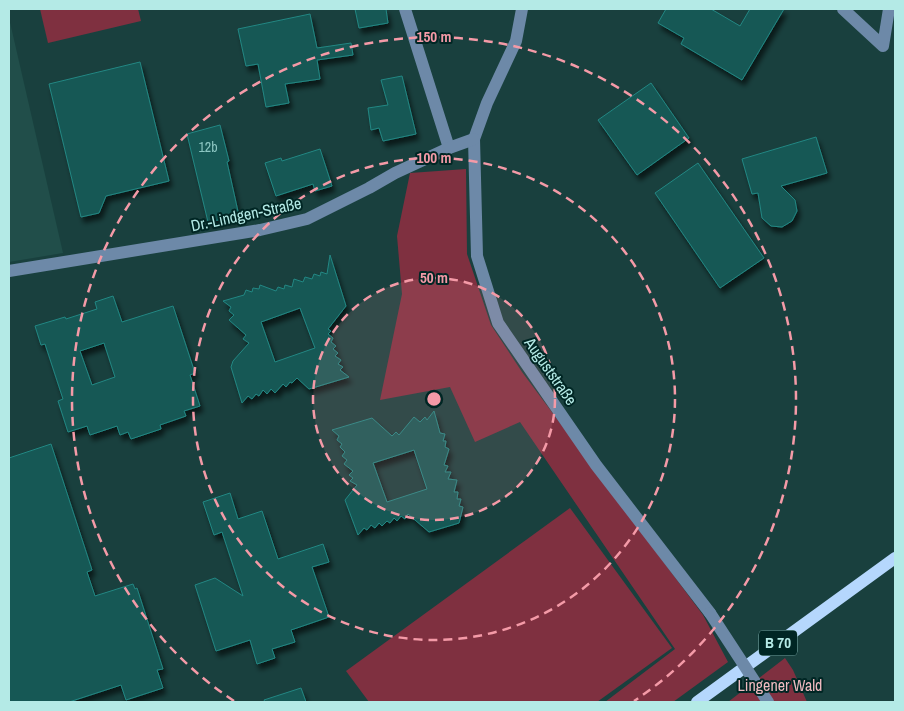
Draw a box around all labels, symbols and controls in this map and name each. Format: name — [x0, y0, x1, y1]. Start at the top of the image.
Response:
text: 150 m — [417, 26, 451, 47]
house number: 12b — [198, 138, 218, 156]
text: 100 m — [417, 147, 451, 168]
street label: Dr.-Lindgen-Straße — [189, 192, 303, 236]
text: 50 m — [420, 267, 448, 288]
street label: Auguststraße — [519, 332, 582, 409]
centre of rings — [425, 390, 443, 408]
road number: B 70 — [759, 630, 797, 656]
park label: Lingener Wald — [738, 674, 822, 696]

